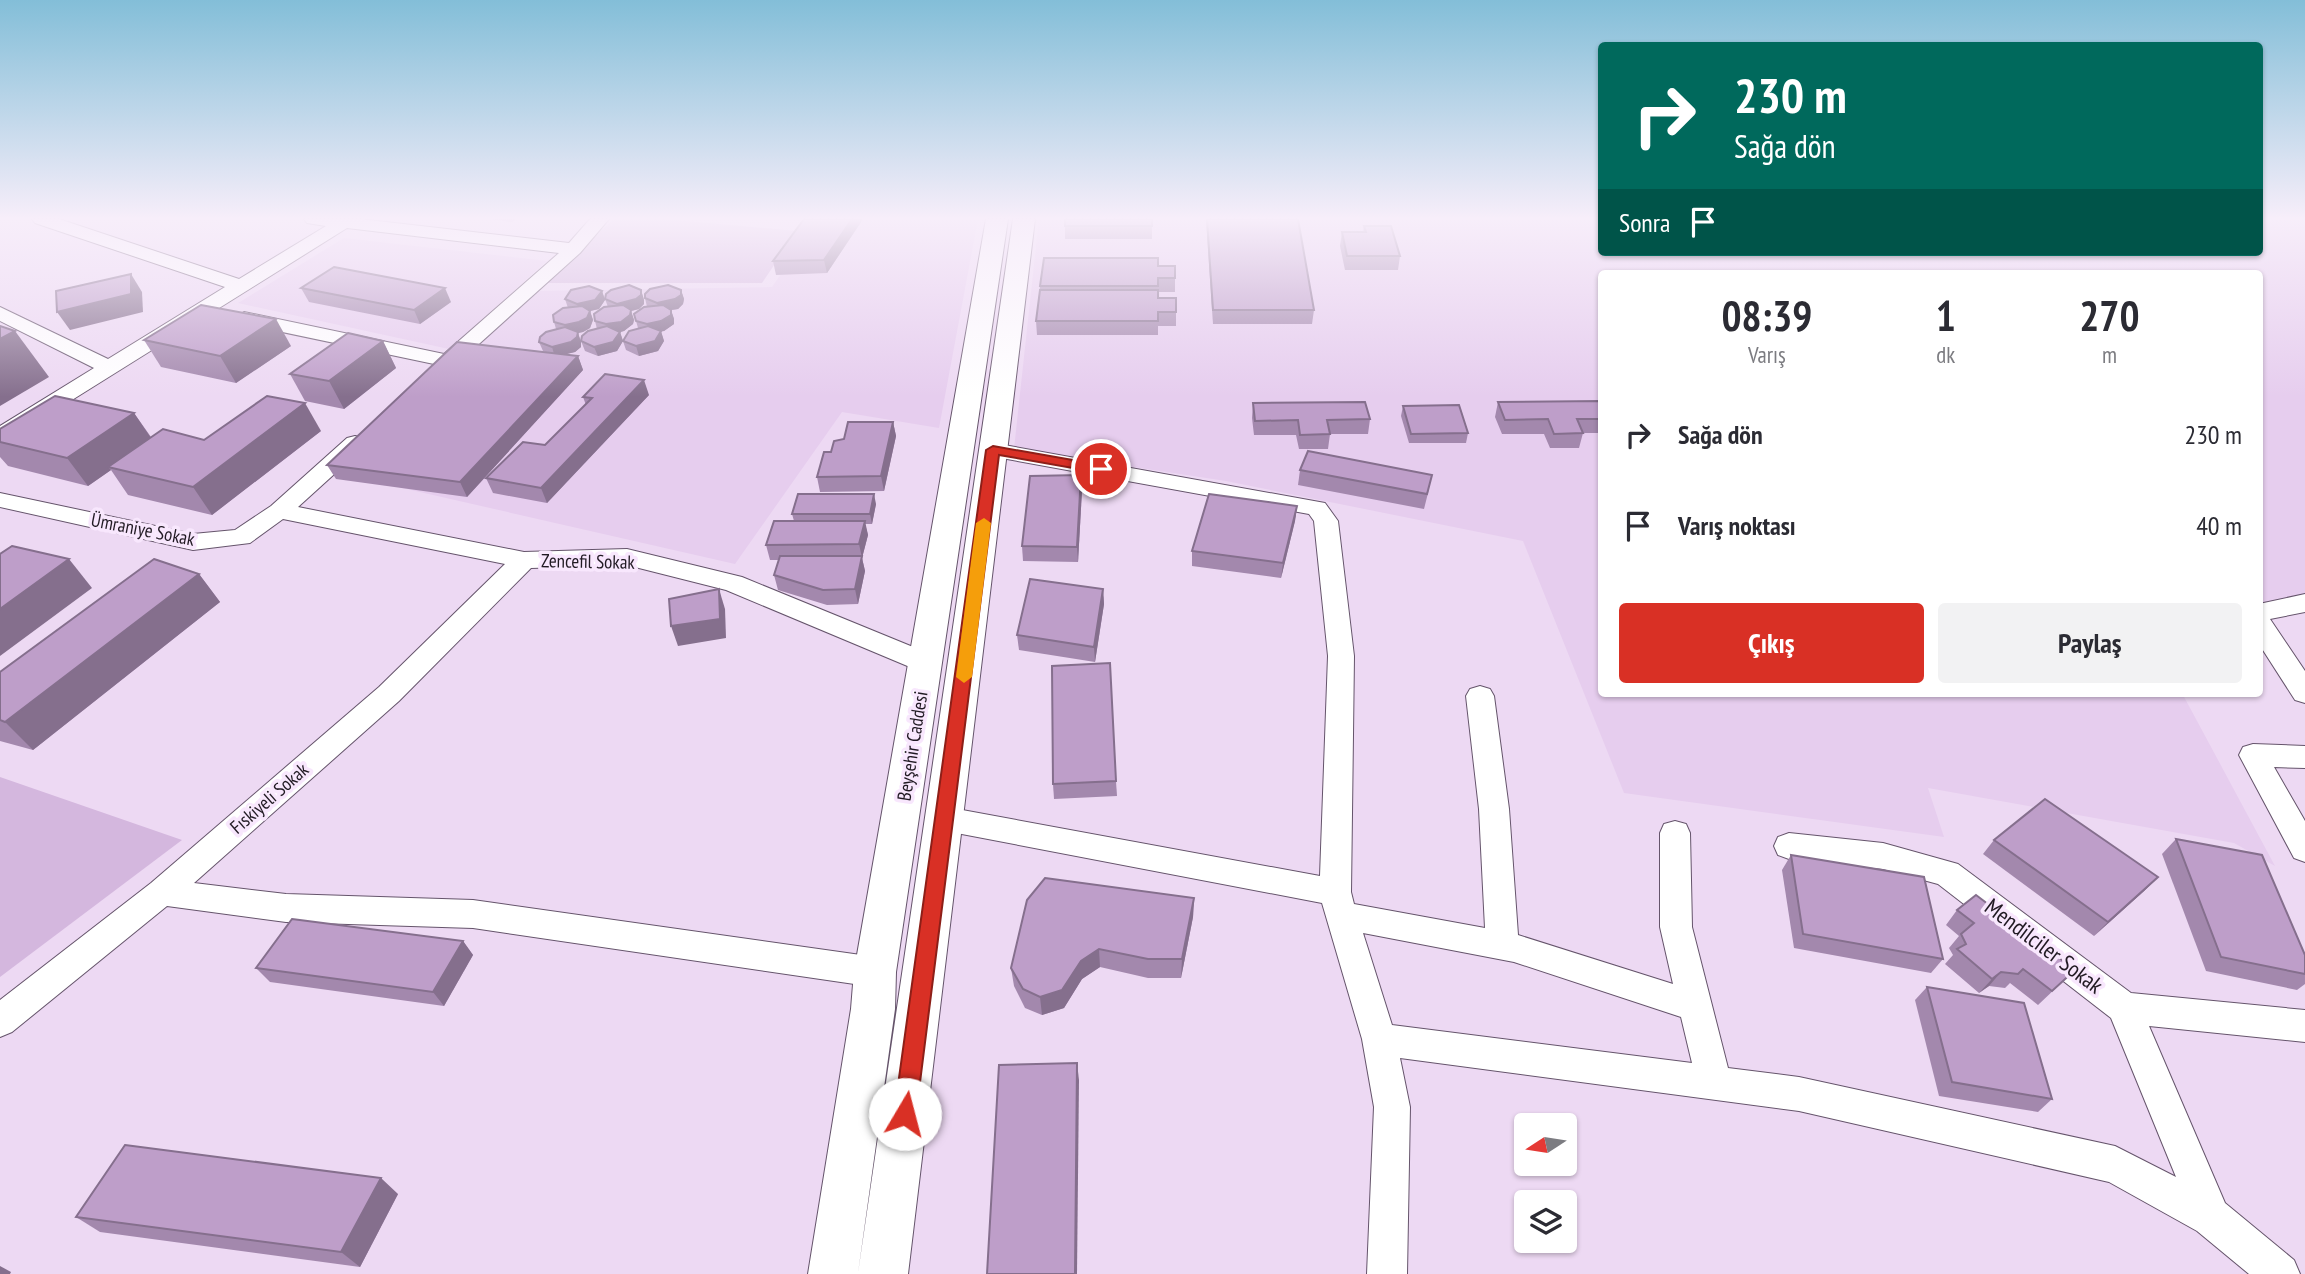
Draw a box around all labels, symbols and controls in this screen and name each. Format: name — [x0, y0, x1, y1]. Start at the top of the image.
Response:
text: 230 m — [1734, 63, 1847, 127]
icon: right — [1619, 70, 1710, 161]
text: Sağa dön — [1734, 125, 1836, 167]
icon: arrive — [1684, 203, 1722, 241]
text: Sonra — [1619, 206, 1670, 239]
text: 08:39 — [1721, 288, 1812, 343]
text: 1 — [1936, 288, 1956, 343]
text: 270 — [2079, 288, 2140, 343]
text: Varış — [1748, 340, 1786, 369]
text: dk — [1936, 340, 1955, 369]
text: m — [2102, 340, 2117, 369]
icon: right — [1619, 416, 1657, 454]
text: Sağa dön — [1678, 418, 1763, 451]
text: 230 m — [2184, 418, 2242, 451]
pin — [1071, 439, 1131, 499]
icon: arrive — [1082, 450, 1120, 488]
street label: Ümraniye Sokak — [89, 507, 198, 551]
icon: arrive — [1619, 507, 1657, 545]
text: Varış noktası — [1678, 509, 1796, 542]
text: 40 m — [2196, 509, 2242, 542]
street label: Zencefil Sokak — [541, 548, 636, 574]
button: Çıkış — [1619, 603, 1924, 683]
button: Paylaş — [1938, 603, 2242, 683]
street label: Beyşehir Caddesi — [892, 690, 932, 802]
street label: Fıskiyeli Sokak — [225, 757, 314, 839]
street label: Mendilciler Sokak — [1979, 892, 2109, 1000]
position arrow — [868, 1077, 942, 1151]
north arrow — [1514, 1113, 1577, 1176]
map controls — [1514, 1113, 1577, 1253]
button: layers — [1514, 1190, 1577, 1253]

